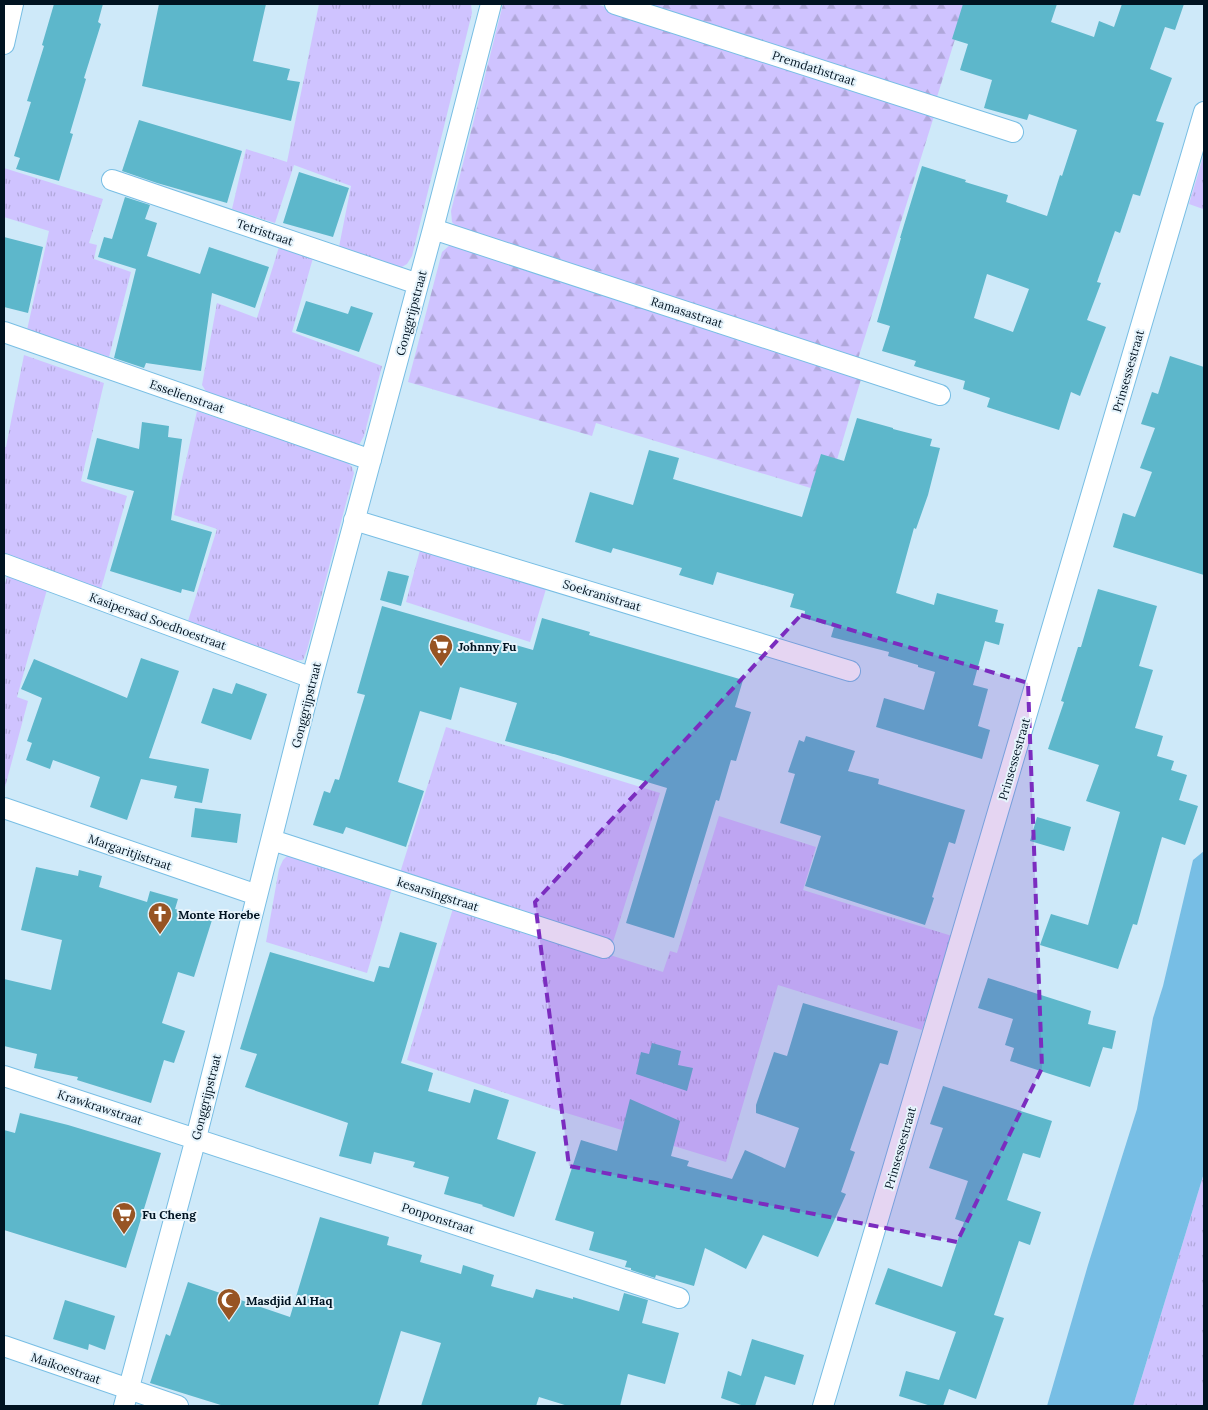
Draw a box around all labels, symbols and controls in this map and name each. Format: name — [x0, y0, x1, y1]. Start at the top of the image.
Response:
street label: Premdathstraat — [770, 47, 858, 89]
street label: Tetristraat — [235, 215, 296, 249]
street label: Gonggrijpstraat — [392, 268, 430, 357]
street label: Ramasastraat — [649, 293, 725, 331]
street label: Prinsessestraat — [1109, 328, 1147, 414]
street label: Esselienstraat — [148, 376, 227, 416]
street label: Soekranistraat — [561, 576, 643, 614]
street label: Kasipersad Soedhoestraat — [87, 589, 229, 653]
supermarket icon: Johnny Fu — [428, 633, 454, 667]
place label: Johnny Fu — [458, 639, 517, 654]
street label: Gonggrijpstraat — [288, 660, 324, 749]
street label: Prinsessestraat — [995, 716, 1033, 802]
street label: Margaritjistraat — [86, 831, 174, 873]
street label: kesarsingstraat — [395, 874, 481, 914]
church icon: Monte Horebe — [147, 901, 173, 935]
place label: Monte Horebe — [178, 907, 260, 922]
street label: Gonggrijpstraat — [188, 1052, 224, 1141]
street label: Krawkrawstraat — [56, 1086, 145, 1128]
street label: Prinsessestraat — [881, 1105, 919, 1191]
street label: Ponponstraat — [400, 1199, 476, 1237]
supermarket icon: Fu Cheng — [111, 1201, 137, 1235]
place label: Fu Cheng — [142, 1207, 197, 1222]
mosque icon: Masdjid Al Haq — [216, 1287, 242, 1321]
place label: Masdjid Al Haq — [246, 1293, 332, 1308]
street label: Maikoestraat — [29, 1349, 103, 1387]

